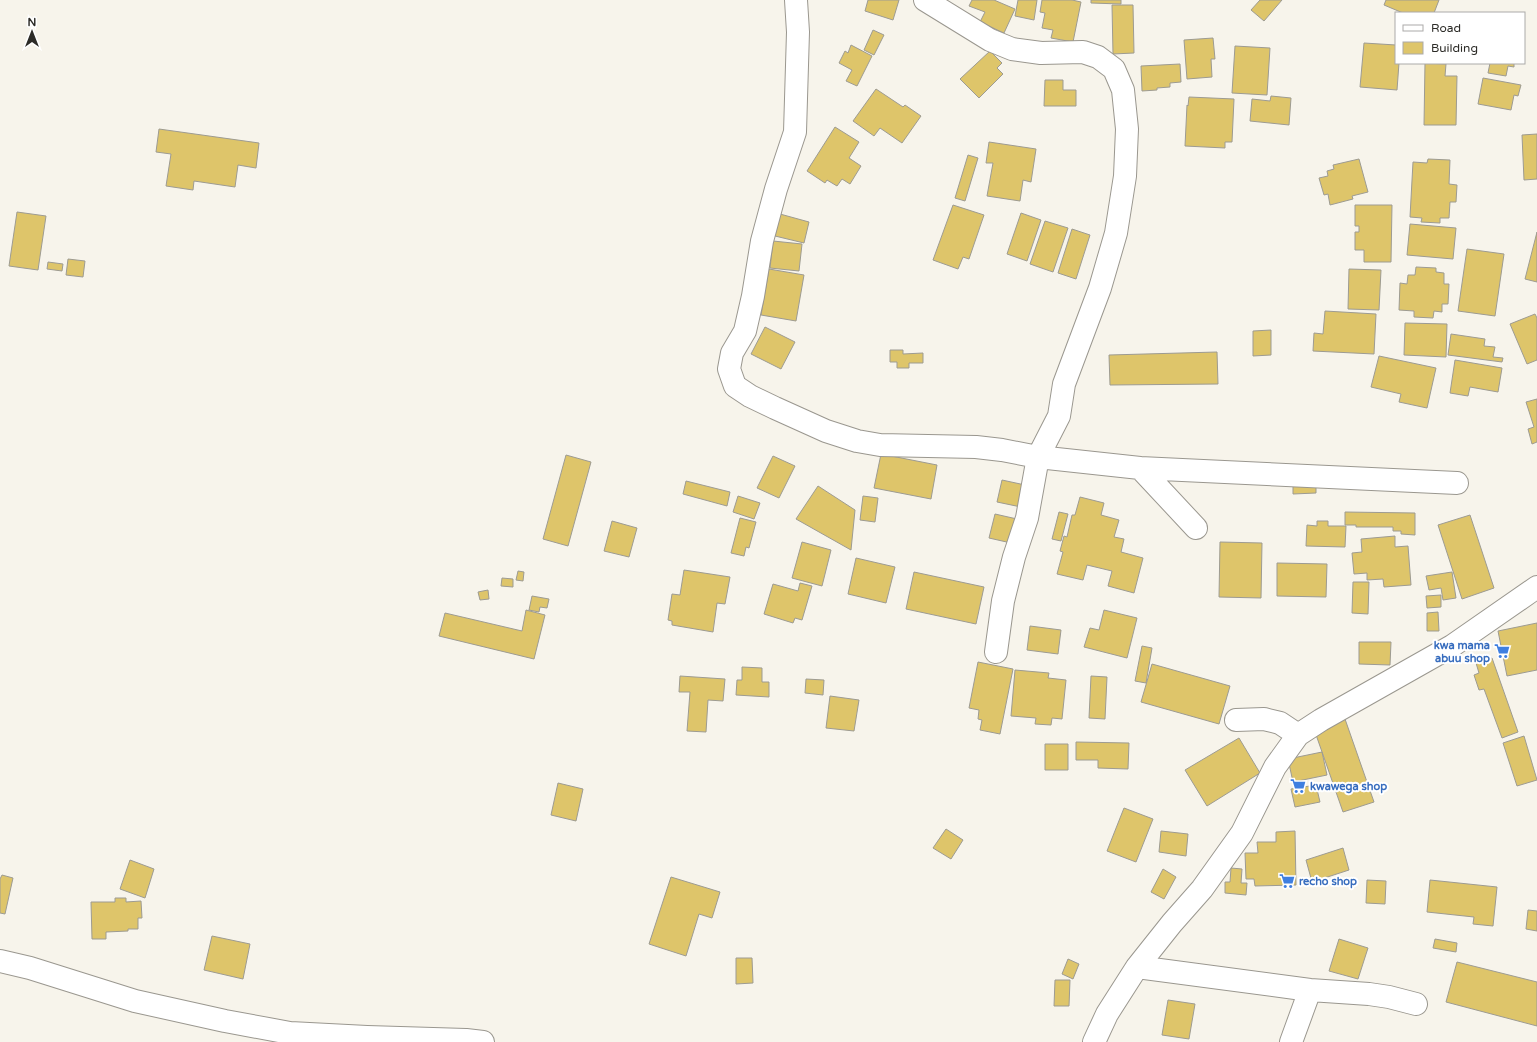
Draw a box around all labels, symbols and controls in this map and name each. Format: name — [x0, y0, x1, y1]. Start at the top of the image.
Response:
north arrow — [12, 12, 52, 52]
legend — [1395, 12, 1525, 64]
text: N — [28, 16, 36, 29]
text: Road — [1431, 21, 1461, 35]
text: Building — [1431, 41, 1478, 55]
place label: kwa mama abuu shop — [1434, 639, 1490, 666]
supermarket icon: kwa mama abuu shop — [1493, 642, 1511, 660]
supermarket icon: kwawega shop — [1289, 777, 1307, 795]
place label: kwawega shop — [1310, 780, 1387, 794]
supermarket icon: recho shop — [1278, 872, 1296, 890]
place label: recho shop — [1299, 875, 1357, 889]

